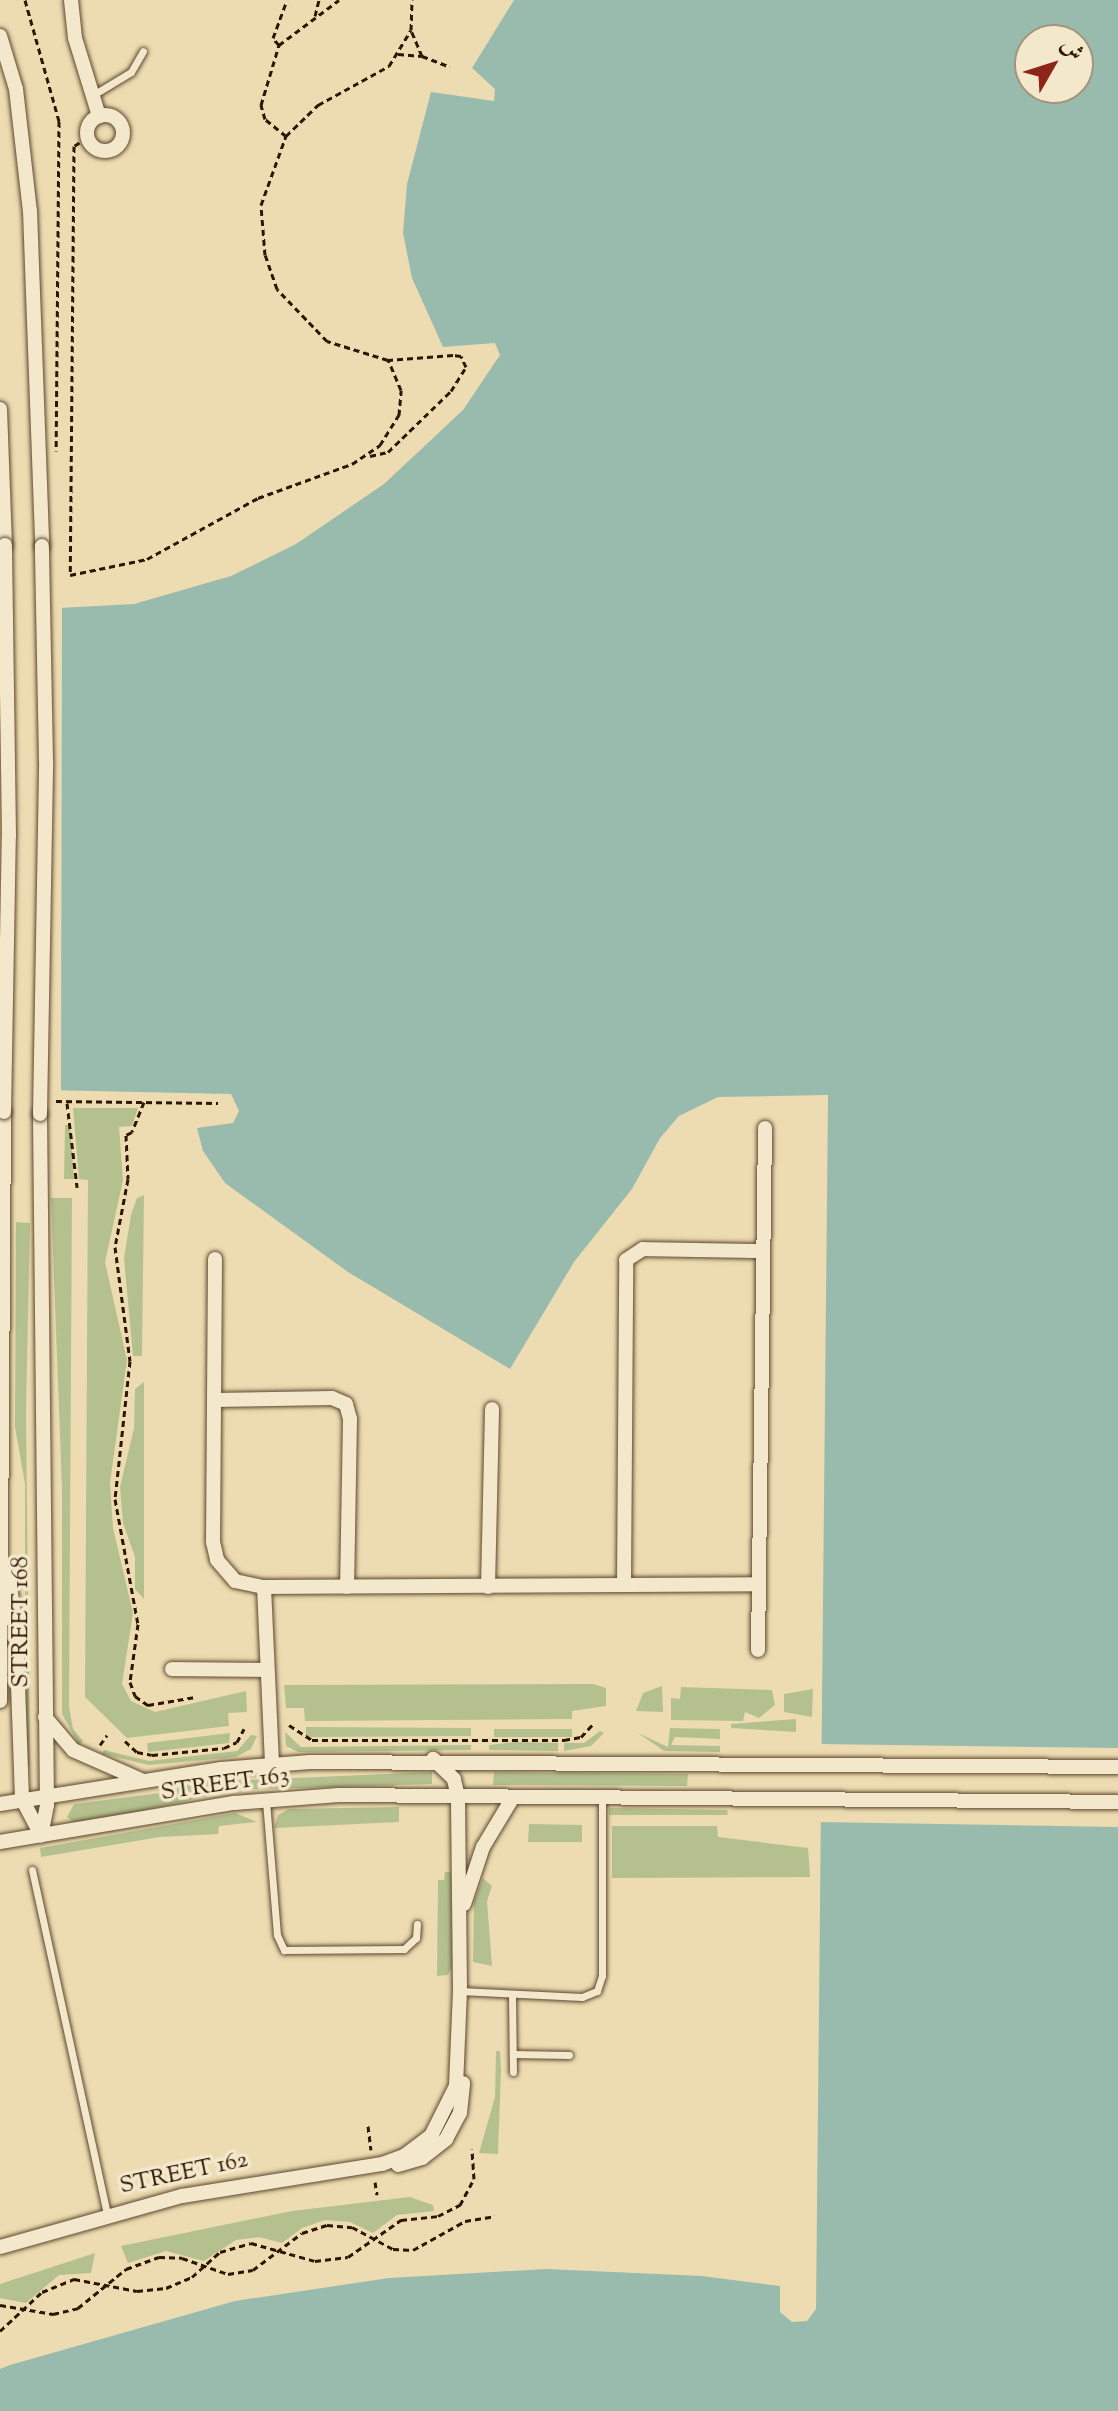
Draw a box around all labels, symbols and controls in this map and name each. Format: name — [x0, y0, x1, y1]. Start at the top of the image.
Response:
north arrow — [1014, 24, 1094, 104]
text: ش — [1052, 32, 1090, 69]
street label: STREET 168 — [8, 1556, 36, 1688]
street label: STREET 163 — [159, 1762, 291, 1808]
street label: STREET 162 — [117, 2146, 251, 2202]

